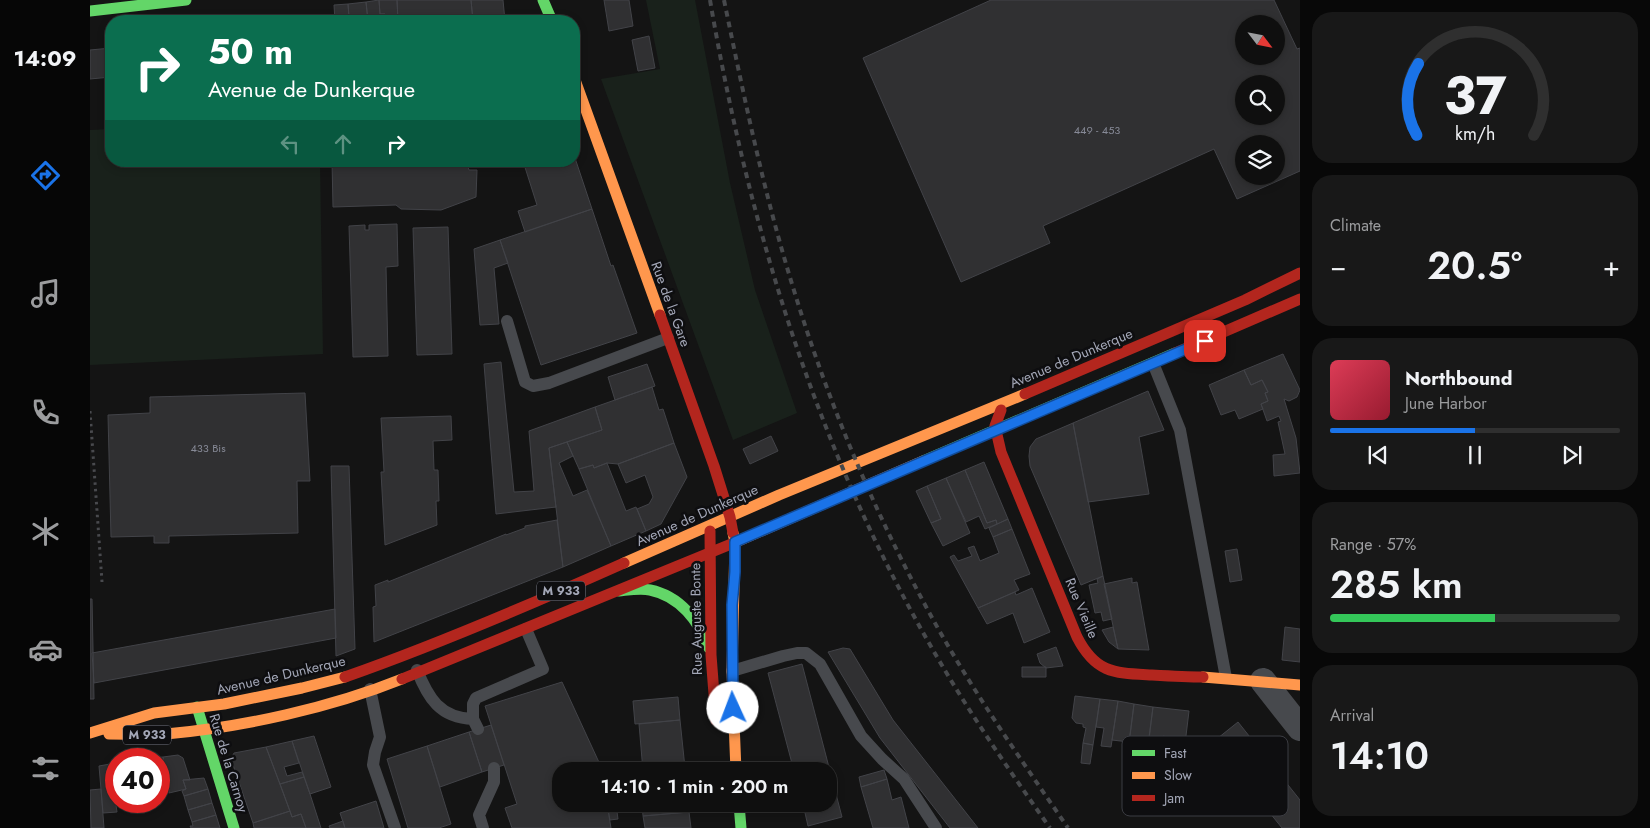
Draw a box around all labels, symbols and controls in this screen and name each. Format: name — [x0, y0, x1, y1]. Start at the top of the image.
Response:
north arrow — [1235, 15, 1285, 65]
map controls — [1235, 15, 1285, 185]
text: 50 m — [208, 27, 293, 77]
icon: right — [125, 35, 190, 100]
text: 14:09 — [14, 42, 76, 74]
text: 37 — [1444, 58, 1507, 134]
text: Avenue de Dunkerque — [208, 73, 415, 105]
button: search — [1235, 75, 1285, 125]
text: km/h — [1455, 121, 1495, 147]
house number: 449 - 453 — [1074, 122, 1120, 138]
icon: left — [276, 130, 304, 158]
icon: ahead — [329, 130, 357, 158]
icon: right — [382, 130, 410, 158]
button: layers — [1235, 135, 1285, 185]
icon: directions — [28, 158, 63, 193]
text: Climate — [1330, 214, 1381, 237]
text: 20.5° — [1427, 238, 1522, 293]
text: − — [1330, 246, 1347, 287]
text: + — [1603, 246, 1620, 287]
street label: Rue de la Gare — [646, 259, 696, 349]
icon: music — [28, 276, 63, 311]
pin — [1184, 320, 1226, 362]
street label: Avenue de Dunkerque — [1006, 323, 1136, 393]
icon: arrive — [1191, 327, 1219, 355]
text: Northbound — [1405, 365, 1512, 392]
text: June Harbor — [1405, 392, 1487, 415]
icon: phone — [28, 395, 63, 430]
house number: 433 Bis — [190, 440, 226, 456]
icon: previous — [1364, 441, 1392, 469]
icon: pause — [1461, 441, 1489, 469]
icon: next — [1558, 441, 1586, 469]
street label: Avenue de Dunkerque — [633, 479, 761, 551]
icon: climate — [28, 514, 63, 549]
text: Range · 57% — [1330, 533, 1416, 556]
text: 285 km — [1330, 557, 1463, 612]
street label: Rue Auguste Bonte — [685, 563, 707, 675]
street label: Rue Vieille — [1060, 575, 1104, 641]
road number: M 933 — [537, 582, 585, 600]
icon: car — [28, 632, 63, 667]
street label: Avenue de Dunkerque — [215, 650, 347, 700]
position arrow — [706, 681, 758, 733]
text: Arrival — [1330, 704, 1374, 727]
street label: Rue de la Carnoy — [204, 711, 254, 816]
road number: M 933 — [123, 726, 171, 744]
text: 14:10 — [1330, 728, 1429, 783]
legend — [1122, 736, 1288, 816]
text: Fast — [1164, 743, 1187, 763]
speed limit sign: 40 — [105, 748, 170, 813]
icon: filters — [28, 751, 63, 786]
text: Slow — [1164, 765, 1192, 785]
text: 14:10 · 1 min · 200 m — [601, 773, 788, 800]
text: Jam — [1162, 788, 1185, 808]

